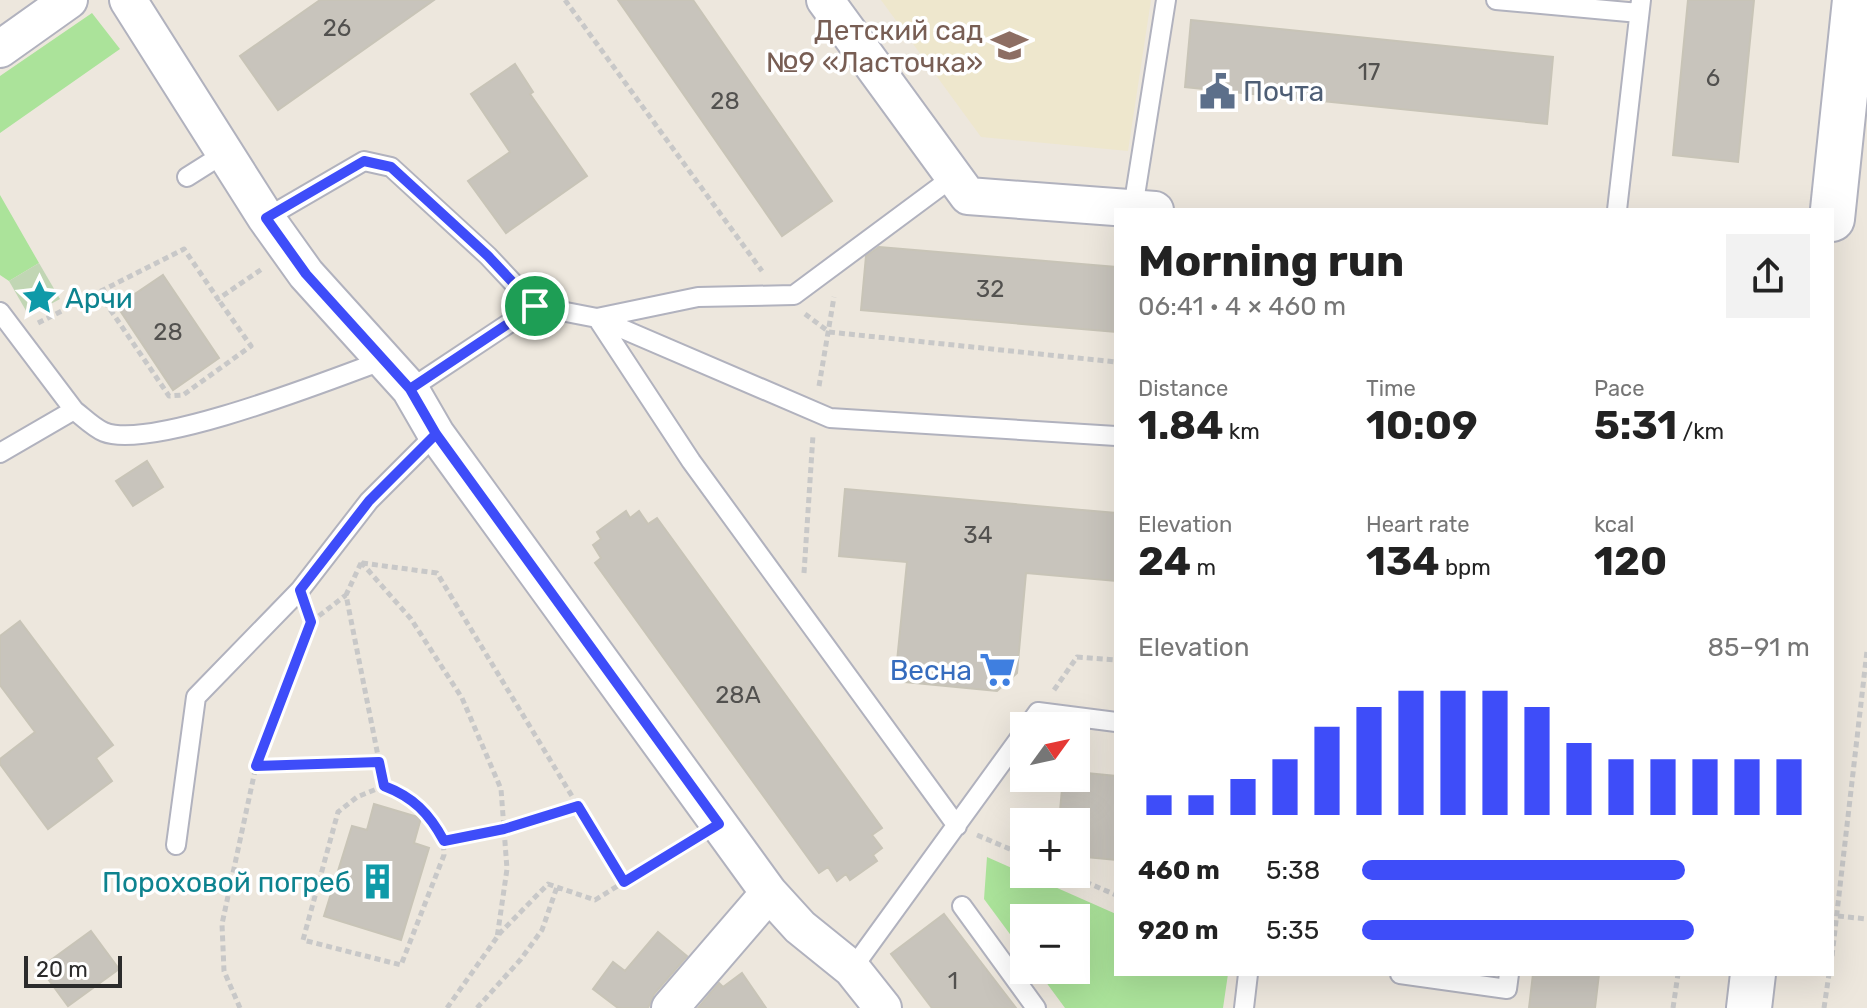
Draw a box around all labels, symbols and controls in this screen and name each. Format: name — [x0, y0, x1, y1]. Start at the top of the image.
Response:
house number: 26 — [323, 14, 351, 42]
place label: Детский сад №9 «Ласточка» — [766, 14, 983, 79]
school or university icon: Детский сад №9 «Ласточка» — [990, 27, 1028, 65]
house number: 17 — [1358, 58, 1380, 86]
house number: 6 — [1706, 64, 1720, 92]
public building icon: Почта — [1198, 72, 1236, 110]
place label: Почта — [1243, 75, 1324, 108]
house number: 28 — [710, 87, 740, 115]
button: share — [1726, 234, 1810, 318]
text: Morning run — [1138, 235, 1404, 287]
pin — [501, 272, 569, 340]
house number: 32 — [976, 275, 1004, 303]
place icon: Арчи — [20, 279, 58, 317]
place label: Арчи — [65, 282, 133, 315]
icon: arrive — [513, 284, 557, 328]
text: 06:41 · 4 × 460 m — [1138, 291, 1346, 322]
house number: 28 — [153, 318, 183, 346]
text: Distance — [1138, 375, 1228, 402]
text: Time — [1366, 375, 1416, 402]
text: Pace — [1594, 375, 1645, 402]
text: 1.84 — [1138, 402, 1223, 449]
text: 10:09 — [1366, 402, 1478, 449]
text: 5:31 — [1594, 402, 1677, 449]
text: km — [1223, 418, 1260, 445]
text: /km — [1677, 418, 1724, 445]
text: Elevation — [1138, 511, 1232, 538]
text: Heart rate — [1366, 511, 1470, 538]
text: kcal — [1594, 511, 1634, 538]
house number: 34 — [963, 521, 993, 549]
text: 24 — [1138, 538, 1191, 585]
text: 134 — [1366, 538, 1440, 585]
text: 120 — [1594, 538, 1667, 585]
text: m — [1191, 554, 1216, 581]
text: bpm — [1440, 554, 1491, 581]
text: Elevation — [1138, 632, 1249, 663]
text: 85–91 m — [1707, 632, 1810, 663]
supermarket icon: Весна — [979, 651, 1017, 689]
place label: Весна — [890, 654, 972, 687]
house number: 28А — [715, 681, 761, 709]
north arrow — [1010, 712, 1090, 792]
map controls — [1010, 712, 1090, 984]
button: + — [1010, 808, 1090, 888]
text: 460 m — [1138, 855, 1220, 886]
text: 5:38 — [1266, 855, 1320, 886]
building icon: Пороховой погреб — [358, 863, 396, 901]
place label: Пороховой погреб — [102, 866, 351, 899]
button: − — [1010, 904, 1090, 984]
text: 920 m — [1138, 915, 1219, 946]
text: 5:35 — [1266, 915, 1319, 946]
scale bar — [24, 952, 122, 988]
text: 20 m — [36, 956, 88, 983]
house number: 1 — [948, 967, 958, 995]

